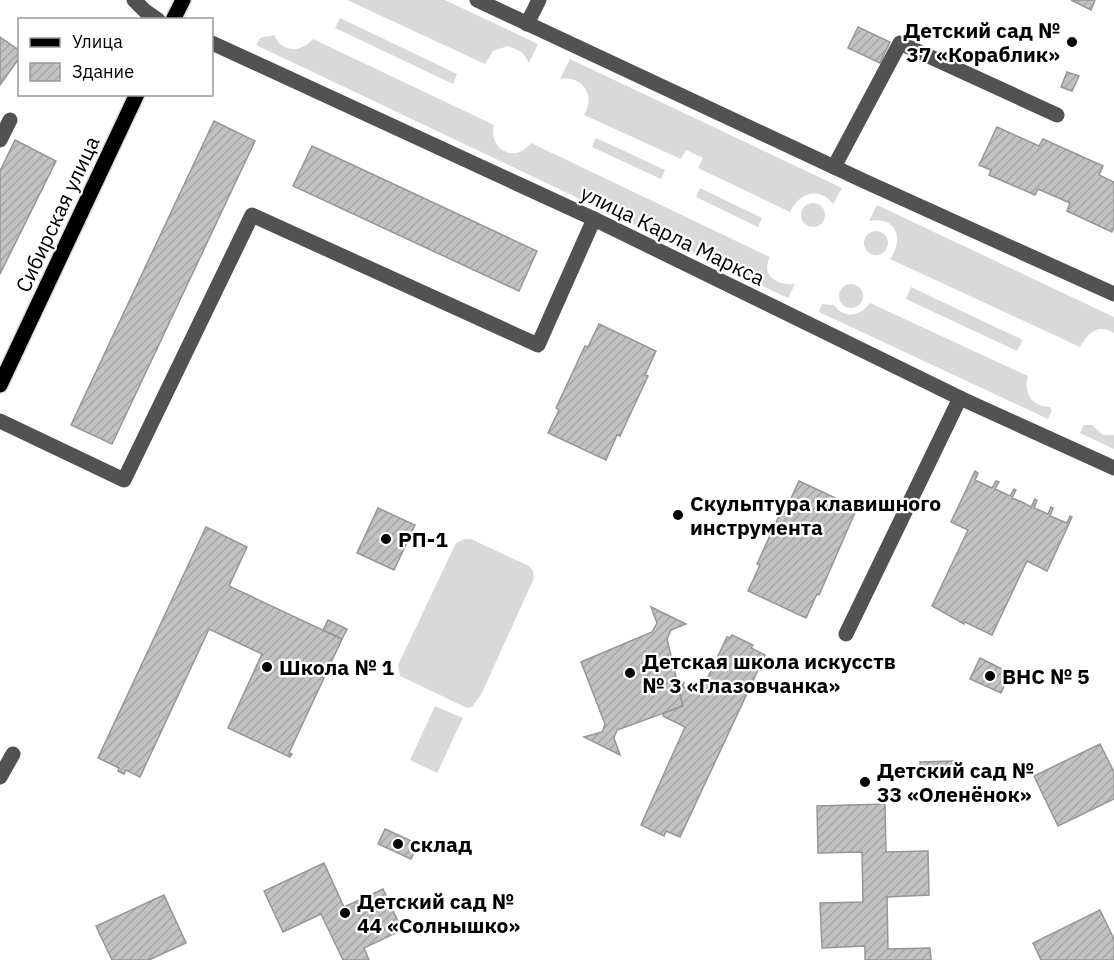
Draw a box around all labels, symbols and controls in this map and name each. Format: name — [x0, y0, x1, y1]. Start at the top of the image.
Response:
place label: Детский сад № 37 «Кораблик» — [903, 16, 1060, 68]
legend — [18, 18, 213, 96]
text: Улица — [72, 30, 123, 53]
marker: Детский сад № 37 «Кораблик» — [1065, 35, 1079, 49]
text: Здание — [72, 60, 134, 83]
street label: Сибирская улица — [9, 131, 105, 297]
street label: улица Карла Маркса — [576, 178, 770, 292]
place label: Скульптура клавишного инструмента — [690, 489, 941, 541]
marker: Скульптура клавишного инструмента — [671, 508, 685, 522]
place label: РП-1 — [398, 525, 448, 553]
marker: РП-1 — [379, 532, 393, 546]
place label: Детская школа искусств № 3 «Глазовчанка» — [642, 647, 896, 699]
place label: Школа № 1 — [279, 653, 394, 681]
marker: Школа № 1 — [260, 660, 274, 674]
place label: ВНС № 5 — [1002, 662, 1090, 690]
marker: Детская школа искусств № 3 «Глазовчанка» — [623, 666, 637, 680]
marker: ВНС № 5 — [983, 669, 997, 683]
place label: Детский сад № 33 «Оленёнок» — [877, 756, 1034, 808]
marker: Детский сад № 33 «Оленёнок» — [858, 775, 872, 789]
place label: склад — [410, 830, 472, 858]
marker: склад — [391, 837, 405, 851]
place label: Детский сад № 44 «Солнышко» — [357, 887, 520, 939]
marker: Детский сад № 44 «Солнышко» — [338, 906, 352, 920]

